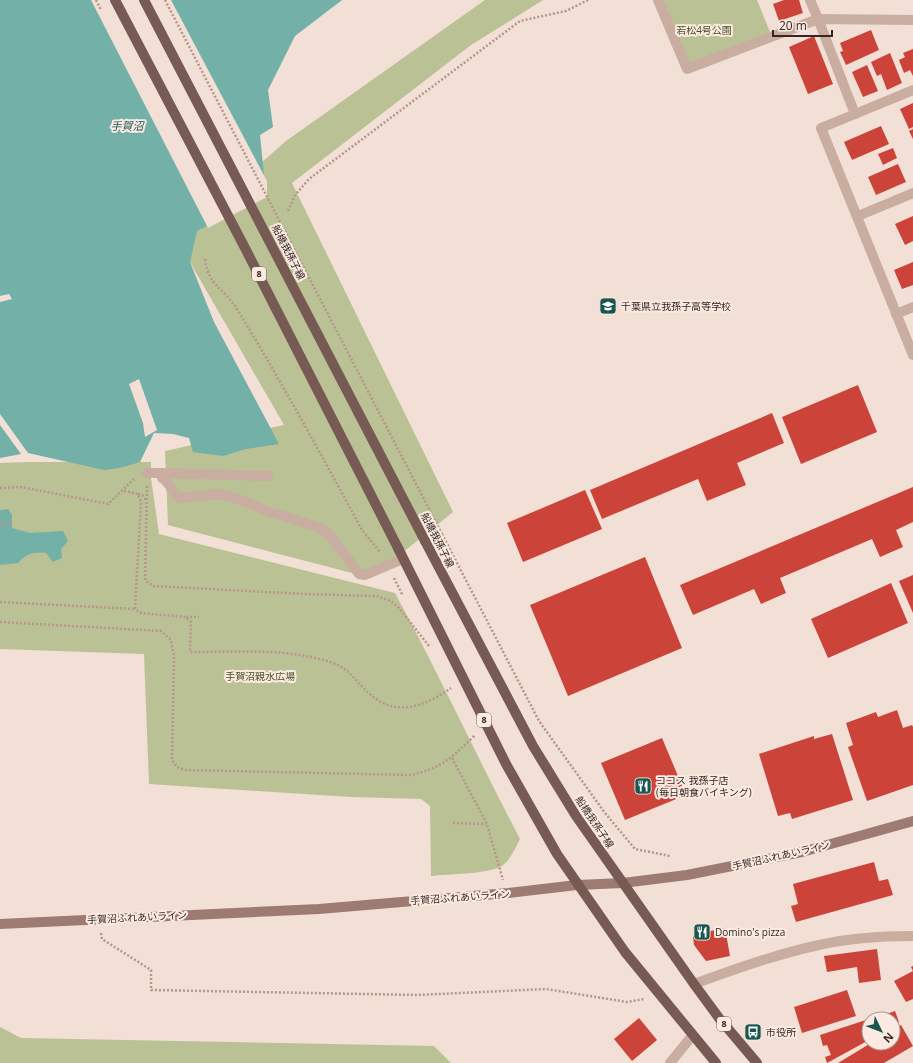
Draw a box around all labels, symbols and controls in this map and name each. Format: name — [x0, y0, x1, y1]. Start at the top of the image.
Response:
scale bar — [773, 12, 832, 38]
text: 20 m — [779, 17, 807, 34]
park label: 若松4号公園 — [676, 23, 732, 37]
water label: 手賀沼 — [111, 118, 145, 133]
street label: 船橋我孫子線 — [269, 222, 309, 282]
road number: 8 — [252, 267, 266, 281]
school or university icon: 千葉県立我孫子高等学校 — [598, 296, 618, 316]
place label: 千葉県立我孫子高等学校 — [621, 299, 731, 313]
street label: 船橋我孫子線 — [418, 510, 458, 570]
park label: 手賀沼親水広場 — [225, 669, 295, 683]
road number: 8 — [477, 713, 491, 727]
place label: ココス 我孫子店 (毎日朝食バイキング) — [656, 773, 752, 799]
restaurant icon: ココス 我孫子店 (毎日朝食バイキング) — [633, 776, 653, 796]
street label: 船橋我孫子線 — [572, 793, 618, 851]
street label: 手賀沼ふれあいライン — [731, 837, 831, 873]
street label: 手賀沼ふれあいライン — [410, 887, 510, 907]
street label: 手賀沼ふれあいライン — [87, 907, 187, 927]
restaurant icon: Domino's pizza — [692, 922, 712, 942]
place label: Domino's pizza — [715, 925, 785, 939]
north arrow — [861, 1011, 901, 1051]
road number: 8 — [717, 1017, 731, 1031]
bus stop icon: 市役所 — [743, 1022, 763, 1042]
place label: 市役所 — [766, 1025, 796, 1039]
text: N — [880, 1030, 897, 1047]

